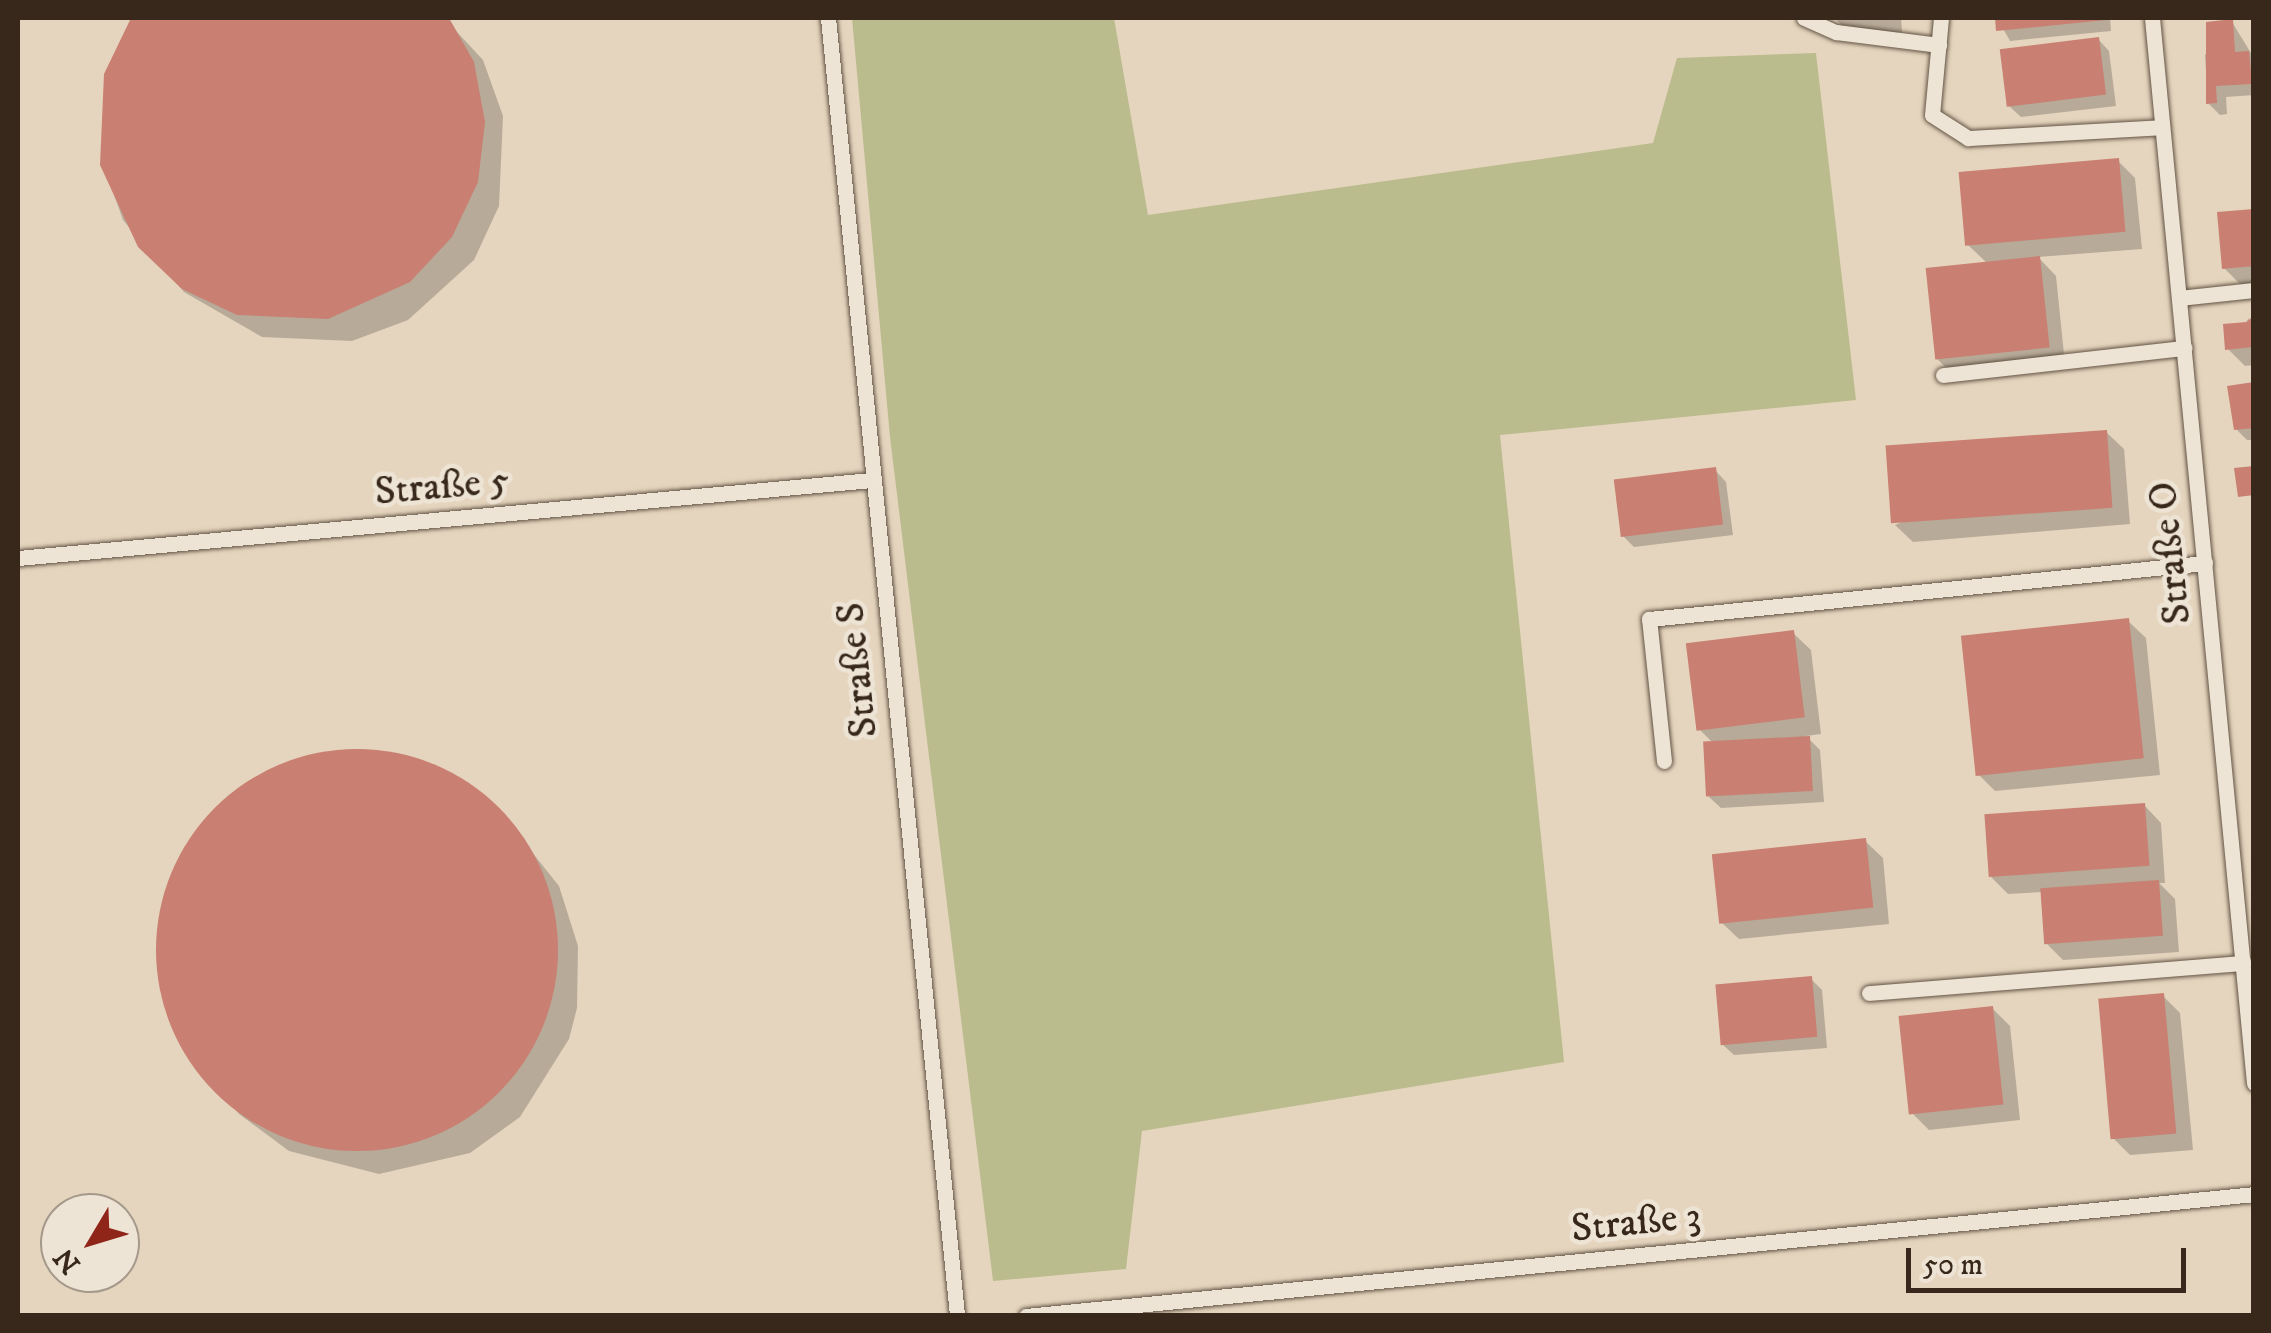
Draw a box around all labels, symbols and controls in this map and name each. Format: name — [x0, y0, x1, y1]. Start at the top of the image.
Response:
street label: Straße 5 — [373, 457, 511, 517]
street label: Straße O — [2140, 479, 2202, 627]
street label: Straße S — [827, 600, 889, 740]
street label: Straße 3 — [1569, 1192, 1703, 1254]
north arrow — [40, 1193, 140, 1293]
scale bar — [1911, 1228, 2191, 1290]
text: N — [47, 1241, 88, 1280]
text: 50 m — [1923, 1247, 1983, 1284]

